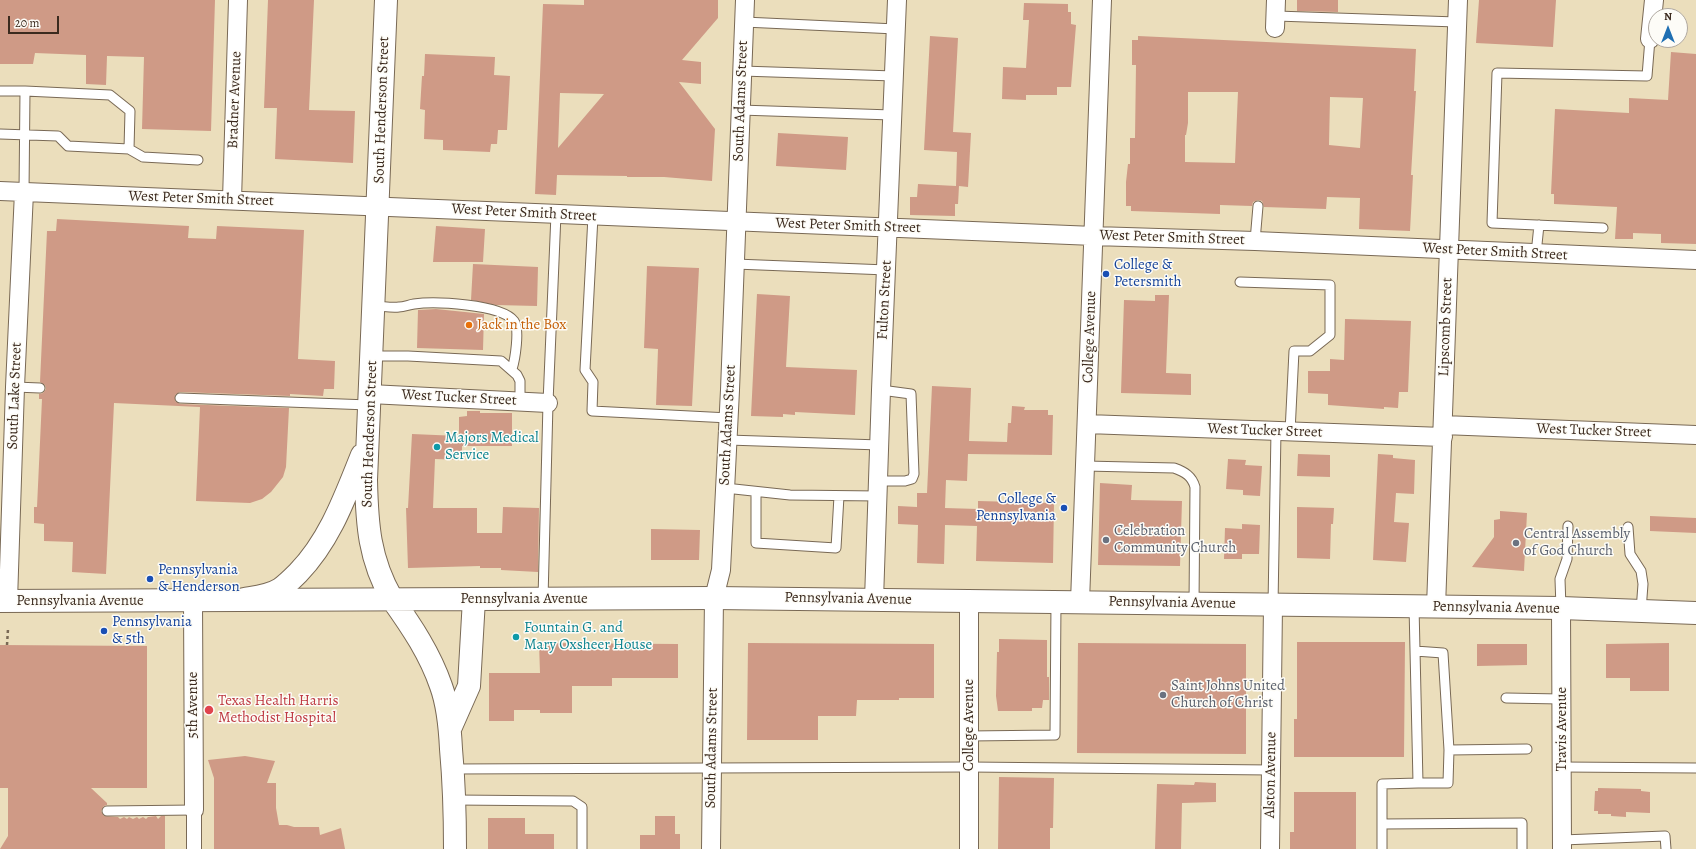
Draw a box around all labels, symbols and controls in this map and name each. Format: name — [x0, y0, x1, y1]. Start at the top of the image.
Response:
scale bar — [10, 8, 61, 34]
north arrow — [1648, 8, 1688, 48]
text: N — [1664, 9, 1672, 24]
text: 20 m — [15, 15, 39, 31]
street label: South Henderson Street — [370, 36, 394, 184]
street label: South Adams Street — [730, 40, 752, 162]
street label: Bradner Avenue — [224, 51, 246, 149]
street label: West Peter Smith Street — [128, 187, 274, 211]
street label: West Peter Smith Street — [451, 200, 597, 226]
street label: West Peter Smith Street — [775, 214, 921, 238]
street label: West Peter Smith Street — [1099, 226, 1245, 250]
street label: West Peter Smith Street — [1422, 239, 1568, 265]
place label: College & Petersmith — [1114, 256, 1181, 291]
street label: Fulton Street — [874, 260, 896, 340]
marker: College & Petersmith — [1101, 269, 1111, 279]
street label: Lipscomb Street — [1435, 277, 1457, 377]
street label: College Avenue — [1079, 291, 1101, 383]
place label: Jack in the Box — [477, 316, 566, 334]
marker: Jack in the Box — [464, 320, 474, 330]
street label: South Lake Street — [4, 342, 26, 450]
street label: South Henderson Street — [358, 360, 382, 508]
street label: South Adams Street — [716, 364, 740, 486]
street label: West Tucker Street — [401, 386, 517, 410]
street label: West Tucker Street — [1207, 420, 1323, 442]
street label: West Tucker Street — [1536, 420, 1652, 442]
place label: Majors Medical Service — [445, 429, 539, 464]
marker: Majors Medical Service — [432, 442, 442, 452]
place label: College & Pennsylvania — [976, 490, 1056, 525]
marker: College & Pennsylvania — [1059, 503, 1069, 513]
place label: Celebration Community Church — [1114, 522, 1236, 557]
place label: Central Assembly of God Church — [1524, 525, 1630, 560]
marker: Celebration Community Church — [1101, 535, 1111, 545]
marker: Central Assembly of God Church — [1511, 538, 1521, 548]
place label: Pennsylvania & Henderson — [158, 561, 240, 596]
marker: Pennsylvania & Henderson — [145, 574, 155, 584]
street label: Pennsylvania Avenue — [784, 589, 912, 609]
street label: Pennsylvania Avenue — [460, 590, 588, 608]
street label: Pennsylvania Avenue — [16, 592, 144, 610]
street label: Pennsylvania Avenue — [1108, 593, 1236, 613]
street label: Pennsylvania Avenue — [1432, 598, 1560, 618]
place label: Pennsylvania & 5th — [112, 613, 192, 648]
place label: Fountain G. and Mary Oxsheer House — [524, 619, 652, 654]
marker: Pennsylvania & 5th — [99, 626, 109, 636]
marker: Fountain G. and Mary Oxsheer House — [511, 632, 521, 642]
street label: 5th Avenue — [184, 671, 202, 739]
place label: Saint Johns United Church of Christ — [1171, 677, 1285, 712]
street label: College Avenue — [960, 679, 978, 771]
street label: South Adams Street — [702, 687, 722, 809]
street label: Travis Avenue — [1553, 687, 1571, 771]
marker: Saint Johns United Church of Christ — [1158, 690, 1168, 700]
place label: Texas Health Harris Methodist Hospital — [218, 692, 339, 727]
marker: Texas Health Harris Methodist Hospital — [203, 704, 215, 716]
street label: Alston Avenue — [1261, 732, 1281, 818]

